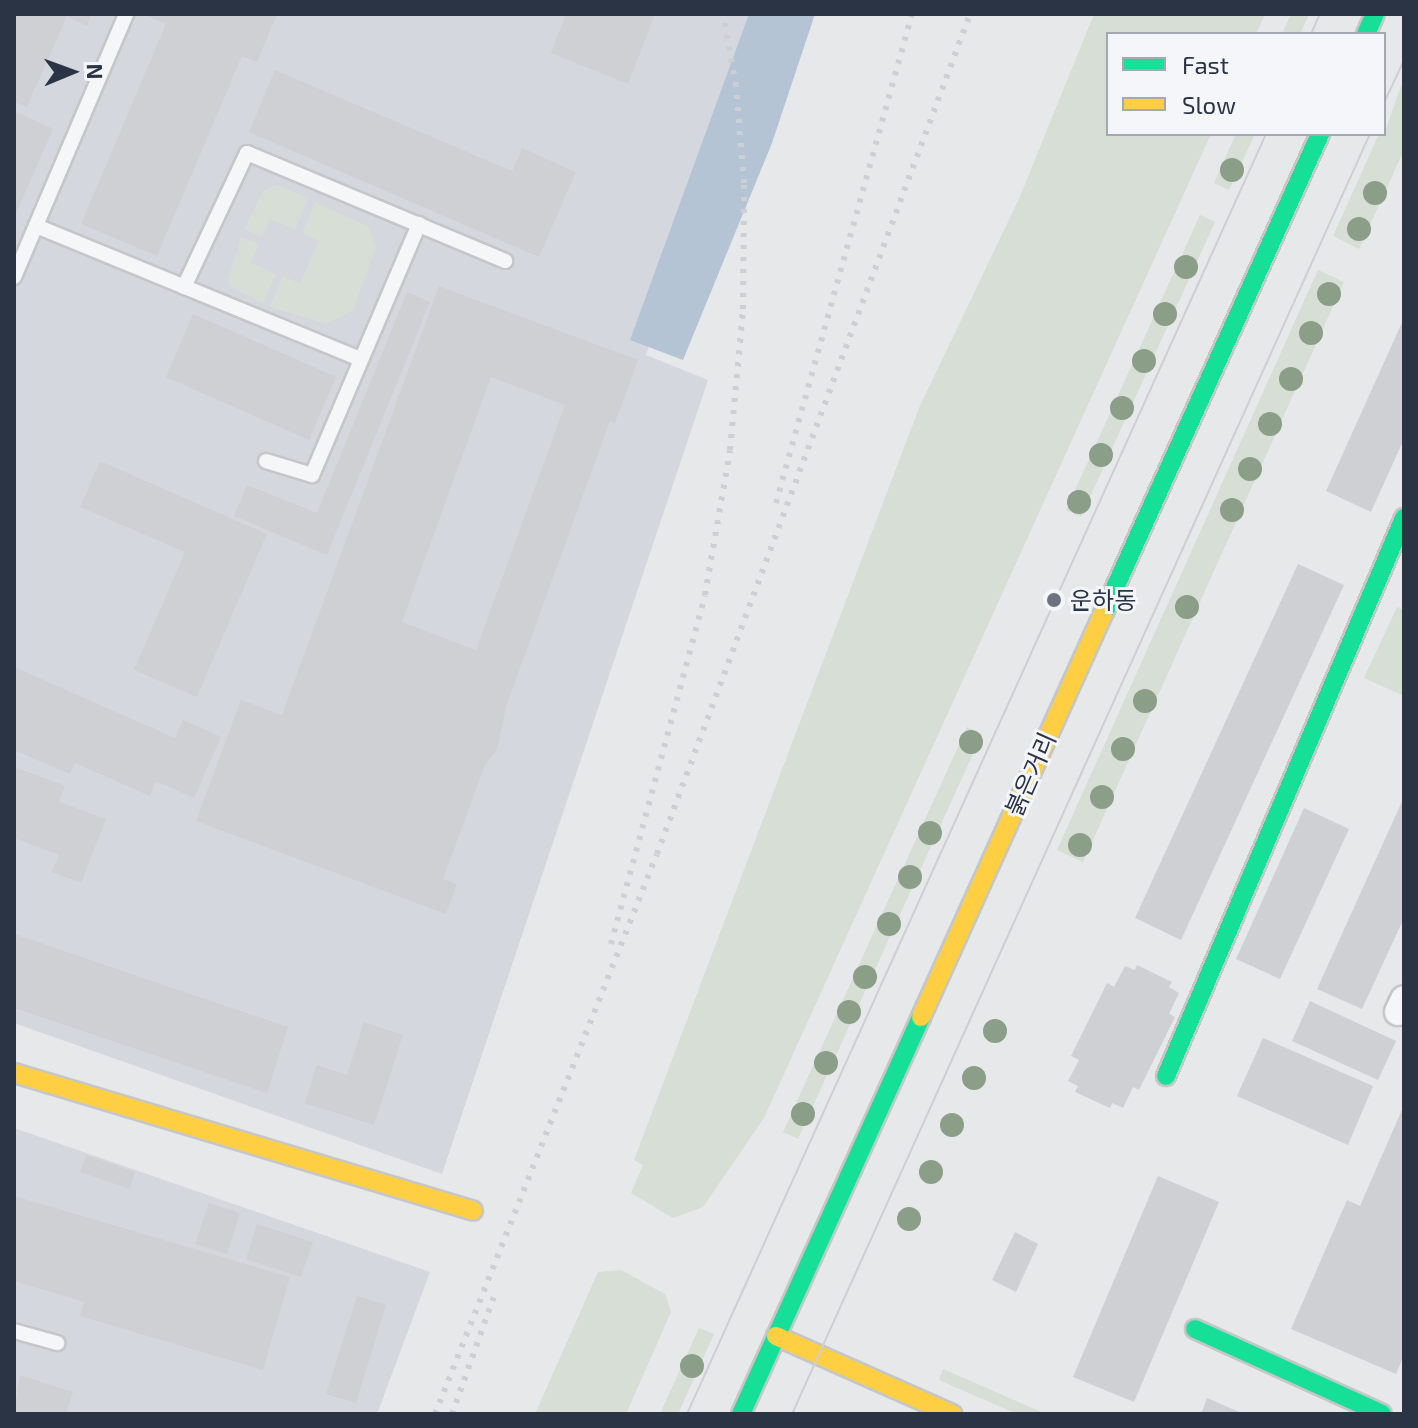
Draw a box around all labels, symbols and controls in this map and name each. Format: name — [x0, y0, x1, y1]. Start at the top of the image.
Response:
north arrow — [32, 32, 112, 112]
legend — [1106, 32, 1386, 136]
text: Fast — [1182, 50, 1229, 79]
text: N — [83, 63, 109, 80]
text: Slow — [1182, 90, 1236, 119]
place label: 운하동 — [1070, 586, 1136, 614]
marker: 운하동 — [1045, 591, 1063, 609]
street label: 붉은거리 — [999, 728, 1061, 820]

